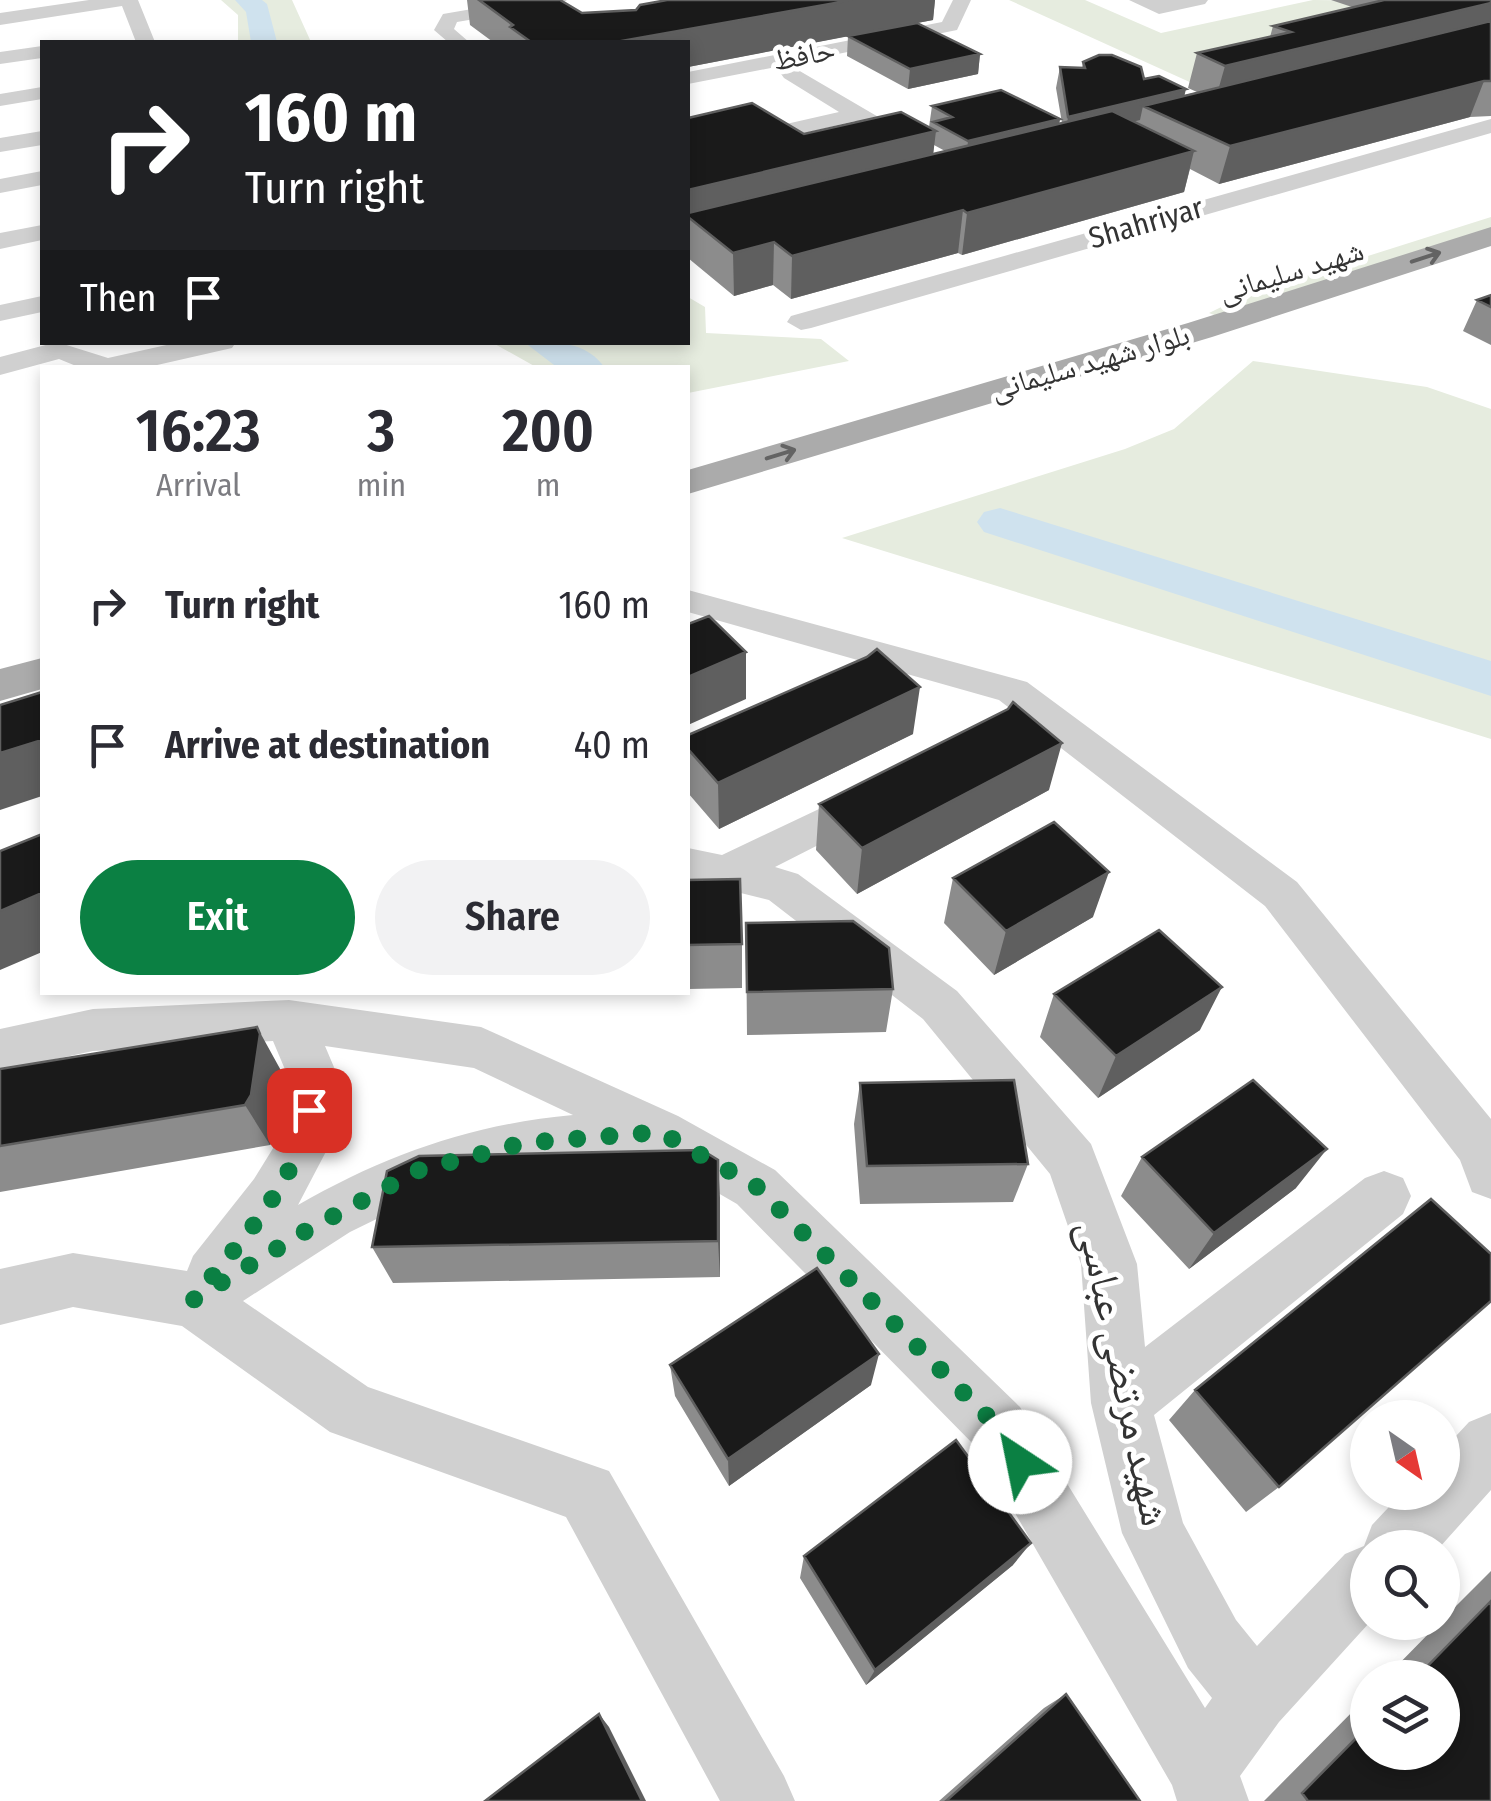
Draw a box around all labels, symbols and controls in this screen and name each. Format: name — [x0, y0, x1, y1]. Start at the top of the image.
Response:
street label: حافظ — [770, 31, 838, 79]
text: 160 m — [245, 76, 417, 160]
icon: right — [80, 80, 210, 210]
text: Turn right — [245, 161, 424, 215]
street label: Shahriyar — [1085, 189, 1208, 256]
street label: شهید سلیمانی — [1214, 232, 1368, 310]
one-way arrow — [1410, 246, 1442, 264]
icon: arrive — [176, 270, 231, 325]
text: Then — [80, 275, 156, 321]
street label: بلوار شهید سلیمانی — [986, 316, 1194, 408]
text: 16:23 — [136, 395, 261, 467]
text: 3 — [367, 395, 395, 467]
text: 200 — [502, 395, 594, 467]
one-way arrow — [765, 444, 796, 462]
text: Arrival — [156, 466, 241, 504]
text: min — [357, 466, 406, 504]
text: m — [536, 466, 560, 504]
icon: right — [80, 578, 135, 633]
text: Turn right — [165, 582, 319, 628]
text: 160 m — [558, 582, 650, 628]
icon: arrive — [80, 718, 135, 773]
text: Arrive at destination — [165, 722, 490, 768]
text: 40 m — [574, 722, 650, 768]
button: Exit — [80, 860, 355, 975]
button: Share — [375, 860, 650, 975]
pin — [267, 1068, 352, 1153]
icon: arrive — [282, 1083, 337, 1138]
street label: شهید مرتضی عباسی — [1067, 1216, 1181, 1530]
north arrow — [1350, 1400, 1460, 1510]
map controls — [1350, 1400, 1460, 1770]
position arrow — [968, 1410, 1072, 1514]
button: search — [1350, 1530, 1460, 1640]
button: layers — [1350, 1660, 1460, 1770]

